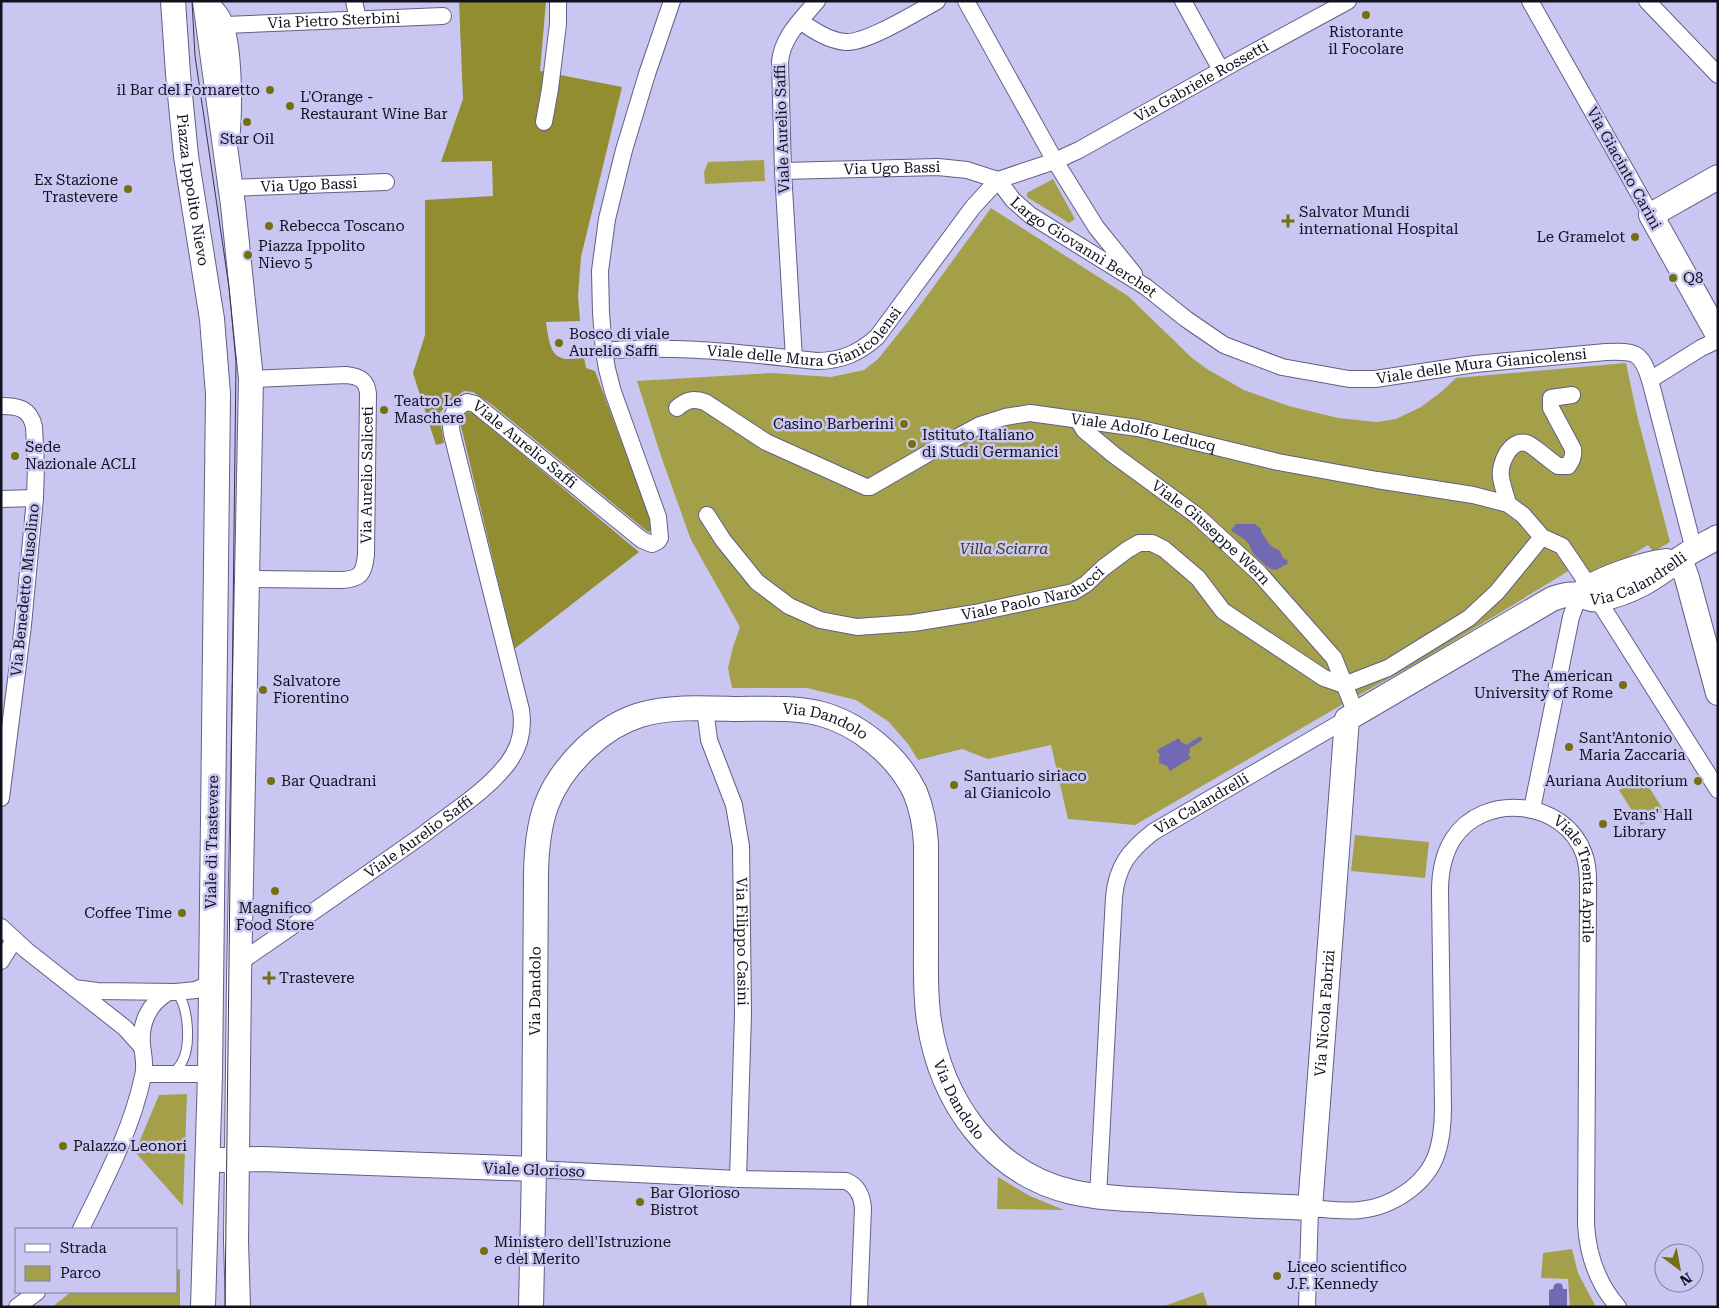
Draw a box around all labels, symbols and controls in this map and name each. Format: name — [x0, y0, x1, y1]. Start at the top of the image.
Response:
street label: Via Pietro Sterbini — [267, 9, 401, 32]
marker: Ristorante il Focolare — [1360, 9, 1372, 21]
place label: Ristorante il Focolare — [1328, 23, 1404, 58]
street label: Via Gabriele Rossetti — [1131, 37, 1272, 126]
street label: Viale Aurelio Saffi — [771, 64, 793, 194]
place label: il Bar del Fornaretto — [116, 81, 260, 99]
marker: il Bar del Fornaretto — [264, 84, 276, 96]
place label: L'Orange - Restaurant Wine Bar — [300, 88, 448, 123]
marker: L'Orange - Restaurant Wine Bar — [284, 100, 296, 112]
street label: Via Giacinto Carini — [1583, 104, 1665, 233]
street label: Piazza Ippolito Nievo — [173, 113, 212, 267]
marker: Star Oil — [241, 116, 253, 128]
place label: Star Oil — [220, 130, 274, 148]
street label: Via Ugo Bassi — [843, 158, 941, 178]
place label: Ex Stazione Trastevere — [34, 171, 118, 206]
street label: Via Ugo Bassi — [260, 174, 358, 196]
marker: Ex Stazione Trastevere — [122, 183, 134, 195]
street label: Largo Giovanni Berchet — [1007, 193, 1161, 301]
place label: Salvator Mundi international Hospital — [1299, 203, 1459, 238]
marker: Salvator Mundi international Hospital — [1281, 214, 1295, 228]
place label: Rebecca Toscano — [279, 217, 405, 235]
marker: Rebecca Toscano — [263, 220, 275, 232]
place label: Le Gramelot — [1537, 228, 1625, 246]
marker: Le Gramelot — [1629, 231, 1641, 243]
place label: Piazza Ippolito Nievo 5 — [258, 237, 365, 272]
marker: Piazza Ippolito Nievo 5 — [242, 249, 254, 261]
place label: Q8 — [1683, 269, 1703, 287]
marker: Q8 — [1667, 272, 1679, 284]
street label: Viale delle Mura Gianicolensi — [706, 303, 905, 370]
place label: Bosco di viale Aurelio Saffi — [569, 325, 669, 360]
marker: Bosco di viale Aurelio Saffi — [553, 337, 565, 349]
street label: Viale delle Mura Gianicolensi — [1375, 345, 1588, 388]
place label: Teatro Le Maschere — [394, 392, 464, 427]
street label: Viale Aurelio Saffi — [469, 397, 580, 492]
marker: Teatro Le Maschere — [378, 404, 390, 416]
street label: Via Aurelio Saliceti — [357, 406, 377, 544]
street label: Viale Adolfo Leducq — [1070, 410, 1218, 456]
place label: Casino Barberini — [773, 415, 894, 433]
marker: Casino Barberini — [898, 418, 910, 430]
place label: Istituto Italiano di Studi Germanici — [922, 426, 1059, 461]
place label: Sede Nazionale ACLI — [25, 438, 136, 473]
marker: Istituto Italiano di Studi Germanici — [906, 438, 918, 450]
marker: Sede Nazionale ACLI — [9, 450, 21, 462]
street label: Viale Giuseppe Wern — [1148, 476, 1274, 589]
street label: Via Benedetto Musolino — [7, 503, 43, 677]
park label: Villa Sciarra — [960, 540, 1048, 558]
street label: Via Calandrelli — [1590, 548, 1690, 609]
street label: Viale Paolo Narducci — [960, 563, 1108, 624]
place label: The American University of Rome — [1474, 667, 1613, 702]
place label: Salvatore Fiorentino — [273, 672, 349, 707]
marker: The American University of Rome — [1617, 679, 1629, 691]
marker: Salvatore Fiorentino — [257, 684, 269, 696]
street label: Via Dandolo — [782, 700, 871, 743]
place label: Sant’Antonio Maria Zaccaria — [1579, 729, 1686, 764]
marker: Sant’Antonio Maria Zaccaria — [1563, 741, 1575, 753]
place label: Santuario siriaco al Gianicolo — [964, 767, 1087, 802]
street label: Via Calandrelli — [1151, 769, 1252, 838]
place label: Bar Quadrani — [281, 772, 377, 790]
place label: Auriana Auditorium — [1545, 772, 1688, 790]
street label: Viale di Trastevere — [202, 775, 222, 909]
marker: Bar Quadrani — [265, 775, 277, 787]
marker: Auriana Auditorium — [1692, 775, 1704, 787]
marker: Santuario siriaco al Gianicolo — [948, 779, 960, 791]
street label: Viale Aurelio Saffi — [361, 792, 476, 882]
place label: Evans' Hall Library — [1613, 806, 1693, 841]
street label: Viale Trenta Aprile — [1550, 811, 1597, 943]
marker: Evans' Hall Library — [1597, 818, 1609, 830]
street label: Via Filippo Casini — [732, 877, 752, 1006]
marker: Magnifico Food Store — [269, 885, 281, 897]
place label: Magnifico Food Store — [236, 899, 314, 934]
place label: Coffee Time — [84, 904, 172, 922]
marker: Coffee Time — [176, 907, 188, 919]
street label: Via Dandolo — [526, 946, 545, 1036]
street label: Via Nicola Fabrizi — [1311, 949, 1339, 1077]
place label: Trastevere — [279, 969, 355, 987]
marker: Trastevere — [263, 972, 275, 984]
street label: Via Dandolo — [930, 1057, 988, 1143]
place label: Palazzo Leonori — [73, 1137, 187, 1155]
marker: Palazzo Leonori — [57, 1140, 69, 1152]
street label: Viale Glorioso — [483, 1159, 585, 1181]
place label: Bar Glorioso Bistrot — [650, 1184, 740, 1219]
marker: Bar Glorioso Bistrot — [634, 1196, 646, 1208]
legend — [15, 1228, 178, 1293]
place label: Ministero dell'Istruzione e del Merito — [494, 1233, 671, 1268]
text: Strada — [60, 1239, 107, 1257]
north arrow — [1654, 1243, 1704, 1293]
marker: Ministero dell'Istruzione e del Merito — [478, 1245, 490, 1257]
place label: Liceo scientifico J.F. Kennedy — [1287, 1258, 1407, 1293]
text: Parco — [60, 1264, 101, 1282]
text: N — [1677, 1269, 1695, 1289]
marker: Liceo scientifico J.F. Kennedy — [1271, 1270, 1283, 1282]

